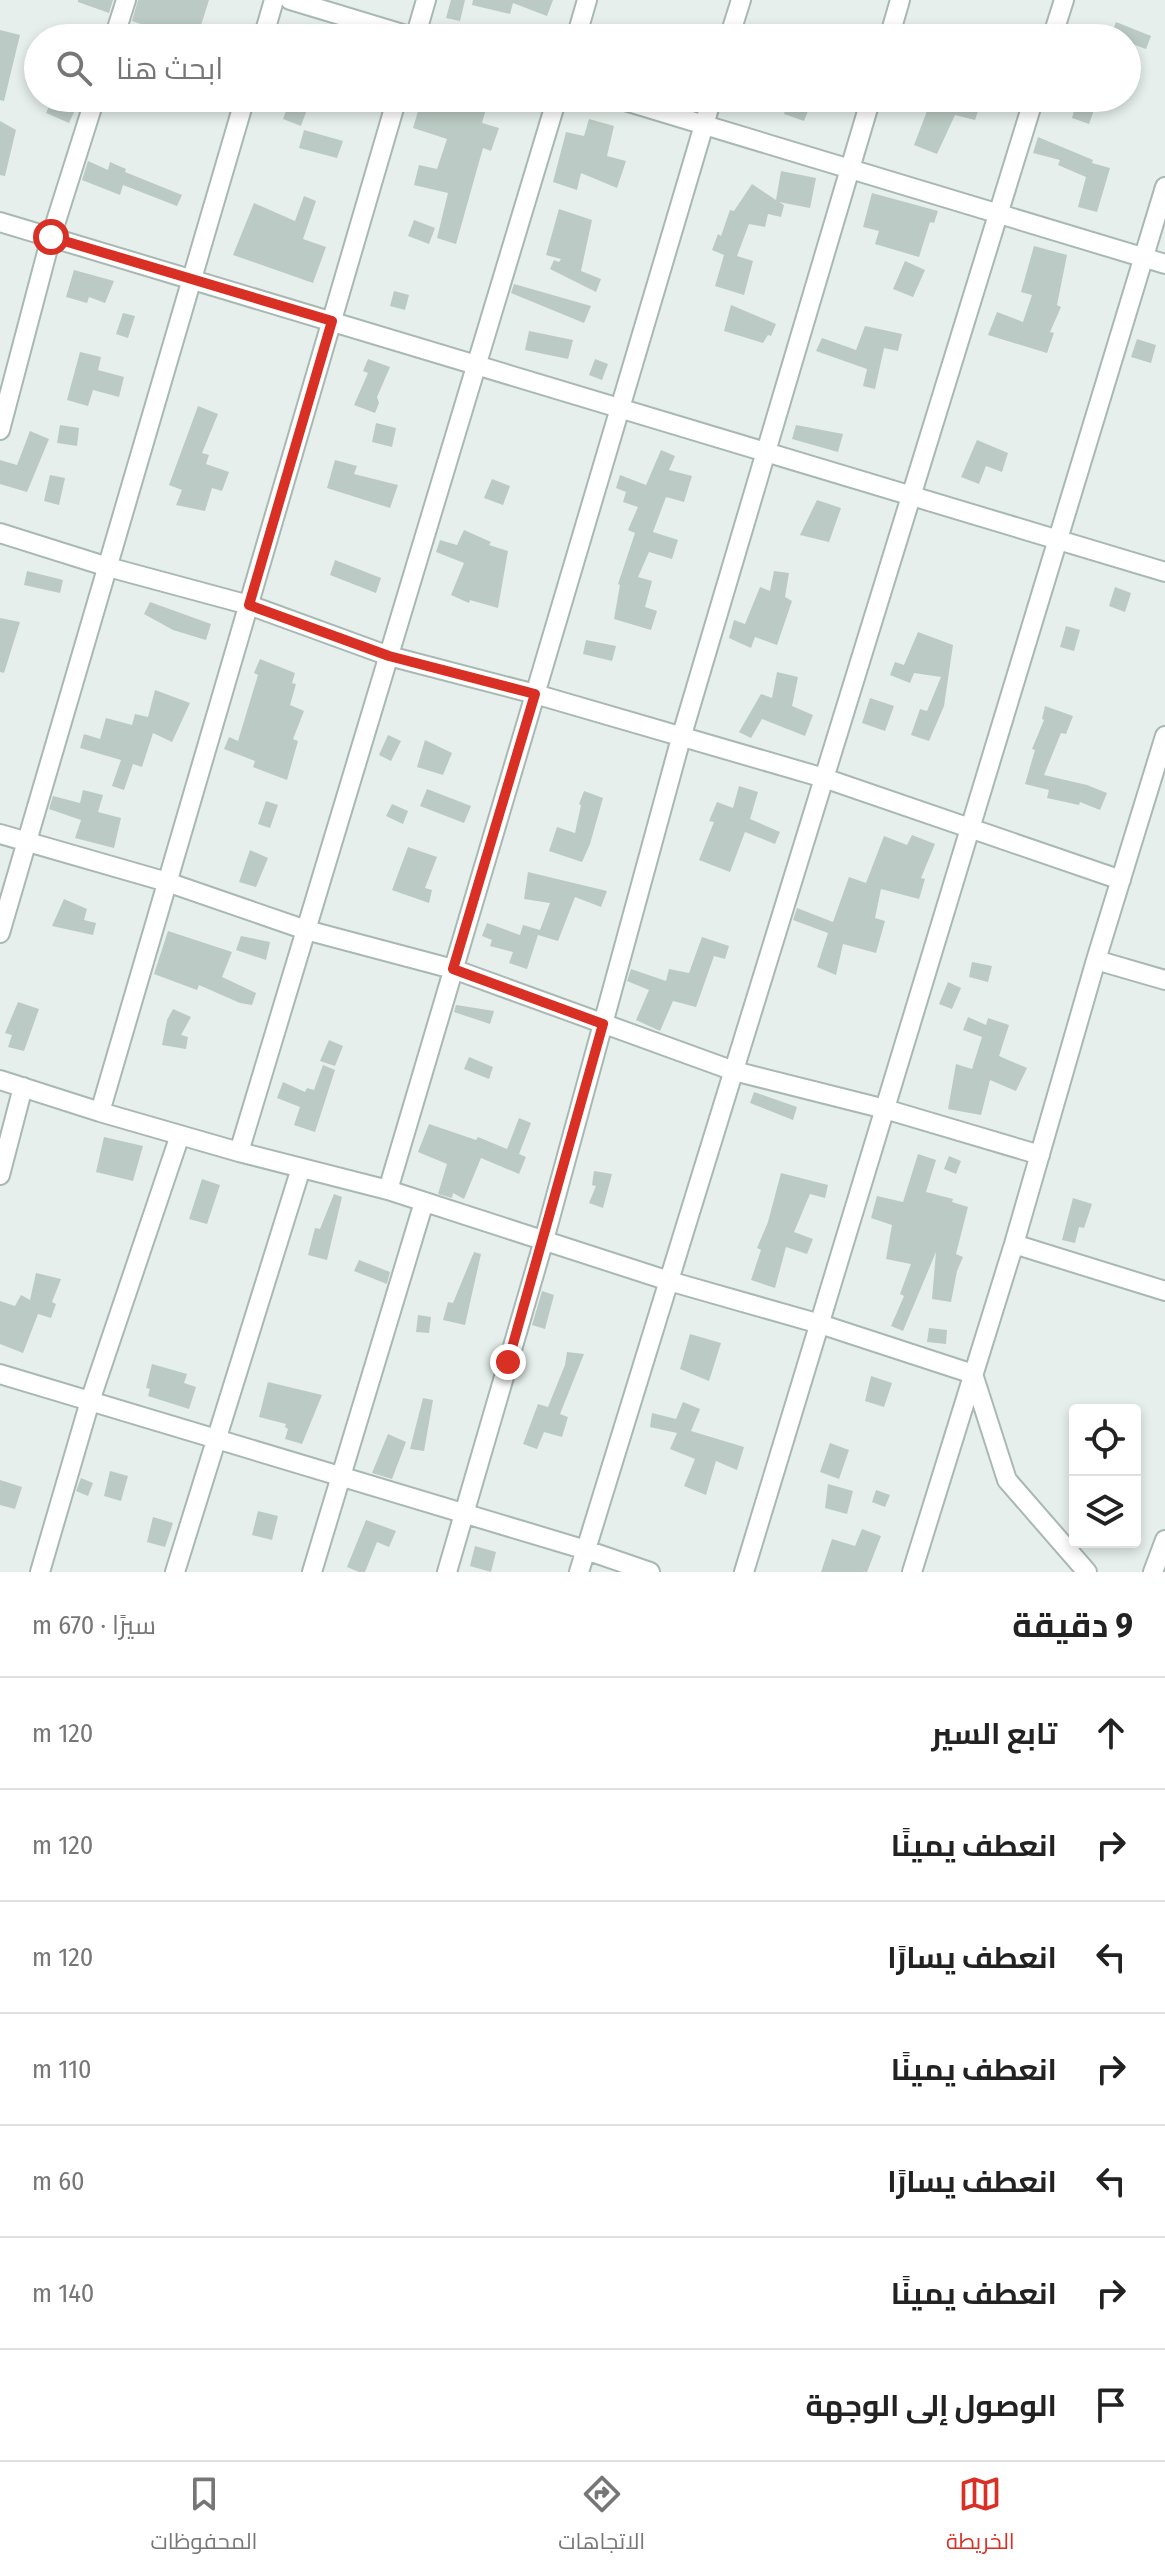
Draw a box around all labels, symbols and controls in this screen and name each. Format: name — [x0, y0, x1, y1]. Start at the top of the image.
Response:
search box — [24, 24, 1141, 112]
icon: search — [52, 46, 96, 90]
text: ابحث هنا — [116, 51, 223, 87]
route start — [33, 219, 69, 255]
route end — [490, 1344, 526, 1380]
map controls — [1069, 1404, 1141, 1548]
button: locate — [1069, 1404, 1141, 1476]
button: layers — [1069, 1476, 1141, 1548]
text: 9 دقيقة — [1012, 1605, 1133, 1646]
text: سيرًا · 670 m — [32, 1610, 156, 1641]
icon: ahead — [1089, 1711, 1133, 1755]
text: تابع السير — [931, 1716, 1057, 1752]
text: 120 m — [32, 1718, 93, 1749]
icon: right — [1089, 1823, 1133, 1867]
text: انعطف يمينًا — [891, 1828, 1057, 1864]
text: 120 m — [32, 1830, 93, 1861]
icon: left — [1089, 1935, 1133, 1979]
text: انعطف يسارًا — [887, 1940, 1057, 1976]
text: 120 m — [32, 1942, 93, 1973]
icon: right — [1089, 2047, 1133, 2091]
text: انعطف يمينًا — [891, 2052, 1057, 2088]
text: 110 m — [32, 2054, 92, 2085]
icon: left — [1089, 2159, 1133, 2203]
text: انعطف يسارًا — [887, 2164, 1057, 2200]
text: 60 m — [32, 2166, 85, 2197]
icon: right — [1089, 2271, 1133, 2315]
text: انعطف يمينًا — [891, 2276, 1057, 2312]
text: 140 m — [32, 2278, 94, 2309]
icon: arrive — [1089, 2383, 1133, 2427]
text: الوصول إلى الوجهة — [806, 2388, 1057, 2424]
tab: المحفوظات — [150, 2472, 257, 2562]
tab: الاتجاهات — [558, 2472, 645, 2562]
tab: الخريطة — [946, 2472, 1015, 2562]

